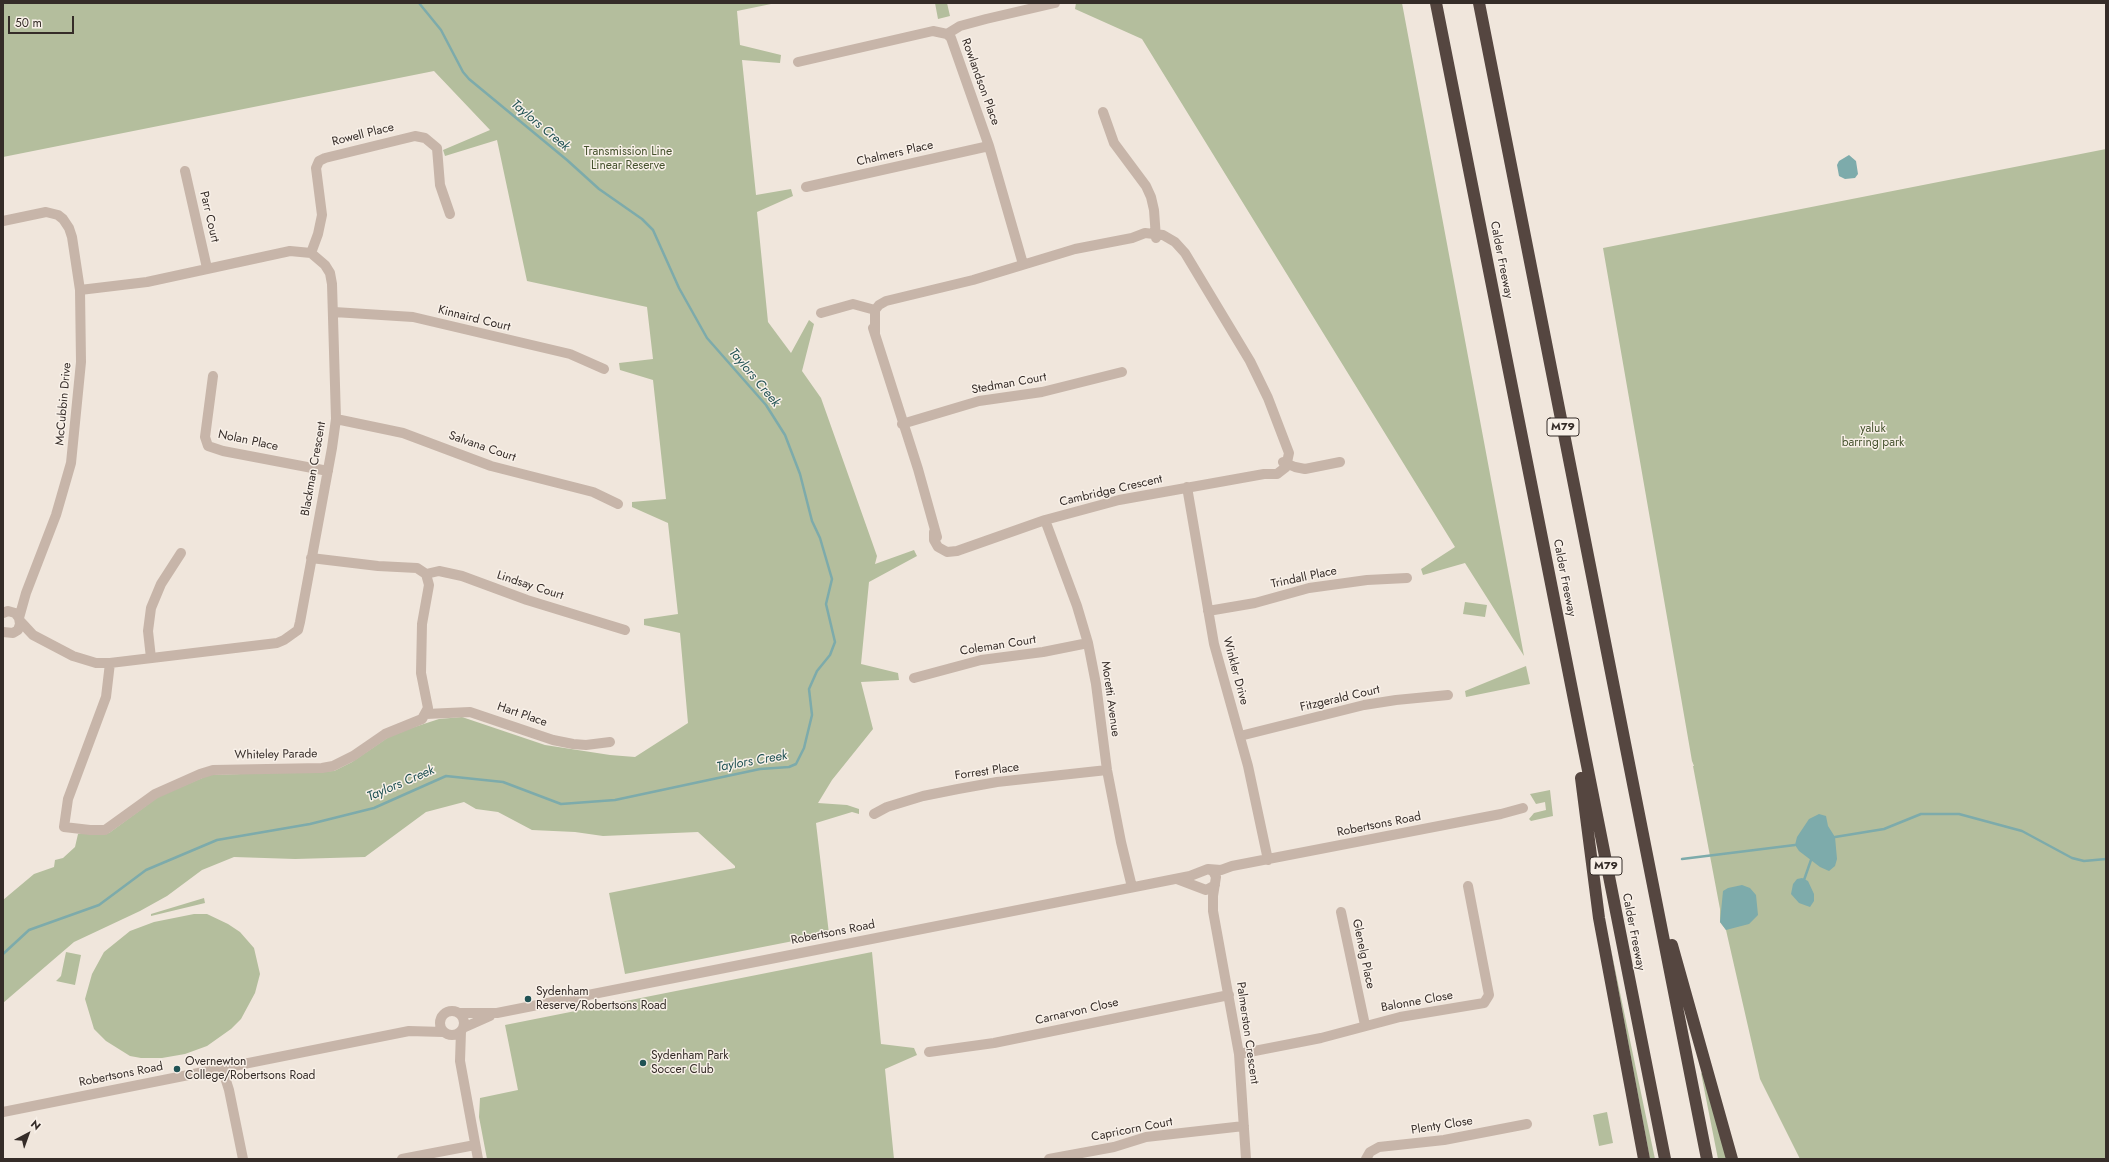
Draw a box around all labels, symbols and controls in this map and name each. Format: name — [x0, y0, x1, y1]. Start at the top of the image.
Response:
scale bar — [10, 8, 76, 34]
text: 50 m — [15, 14, 42, 32]
street label: Rowlandson Place — [958, 37, 1002, 127]
water label: Taylors Creek — [508, 97, 572, 155]
street label: Rowell Place — [331, 120, 395, 150]
street label: Chalmers Place — [855, 138, 935, 170]
park label: Transmission Line Linear Reserve — [584, 145, 672, 173]
street label: Parr Court — [196, 190, 222, 244]
street label: Calder Freeway — [1486, 220, 1516, 300]
street label: Kinnaird Court — [436, 303, 512, 335]
water label: Taylors Creek — [725, 346, 783, 410]
street label: McCubbin Drive — [53, 362, 75, 446]
street label: Stedman Court — [971, 370, 1047, 398]
road number: M79 — [1547, 418, 1579, 436]
street label: Blackman Crescent — [299, 421, 329, 517]
park label: yaluk barring park — [1842, 422, 1904, 450]
street label: Nolan Place — [217, 428, 279, 454]
street label: Salvana Court — [447, 429, 517, 465]
street label: Cambridge Crescent — [1058, 472, 1164, 510]
street label: Calder Freeway — [1549, 538, 1579, 618]
street label: Trindall Place — [1270, 564, 1338, 592]
street label: Lindsay Court — [495, 568, 565, 604]
street label: Coleman Court — [959, 633, 1037, 659]
street label: Winkler Drive — [1219, 635, 1251, 707]
street label: Moretti Avenue — [1098, 660, 1122, 738]
street label: Fitzgerald Court — [1299, 683, 1381, 715]
street label: Hart Place — [495, 700, 549, 730]
street label: Whiteley Parade — [234, 747, 318, 763]
water label: Taylors Creek — [715, 748, 789, 776]
street label: Forrest Place — [954, 760, 1020, 784]
water label: Taylors Creek — [365, 763, 437, 805]
street label: Robertsons Road — [1336, 810, 1422, 840]
road number: M79 — [1590, 857, 1622, 875]
street label: Calder Freeway — [1618, 892, 1648, 972]
street label: Robertsons Road — [790, 918, 876, 948]
street label: Glenelg Place — [1349, 918, 1377, 990]
street label: Palmerston Crescent — [1233, 981, 1261, 1085]
place label: Sydenham Reserve/Robertsons Road — [536, 985, 667, 1013]
street label: Balonne Close — [1380, 989, 1454, 1015]
marker: Sydenham Reserve/Robertsons Road — [523, 994, 533, 1004]
street label: Carnarvon Close — [1034, 995, 1120, 1029]
place label: Sydenham Park Soccer Club — [651, 1049, 729, 1077]
place label: Overnewton College/Robertsons Road — [185, 1055, 315, 1083]
marker: Sydenham Park Soccer Club — [638, 1058, 648, 1068]
street label: Robertsons Road — [78, 1060, 164, 1090]
marker: Overnewton College/Robertsons Road — [172, 1064, 182, 1074]
north arrow — [8, 1114, 48, 1154]
street label: Plenty Close — [1410, 1114, 1474, 1138]
street label: Capricorn Court — [1090, 1115, 1174, 1145]
text: N — [27, 1116, 44, 1134]

